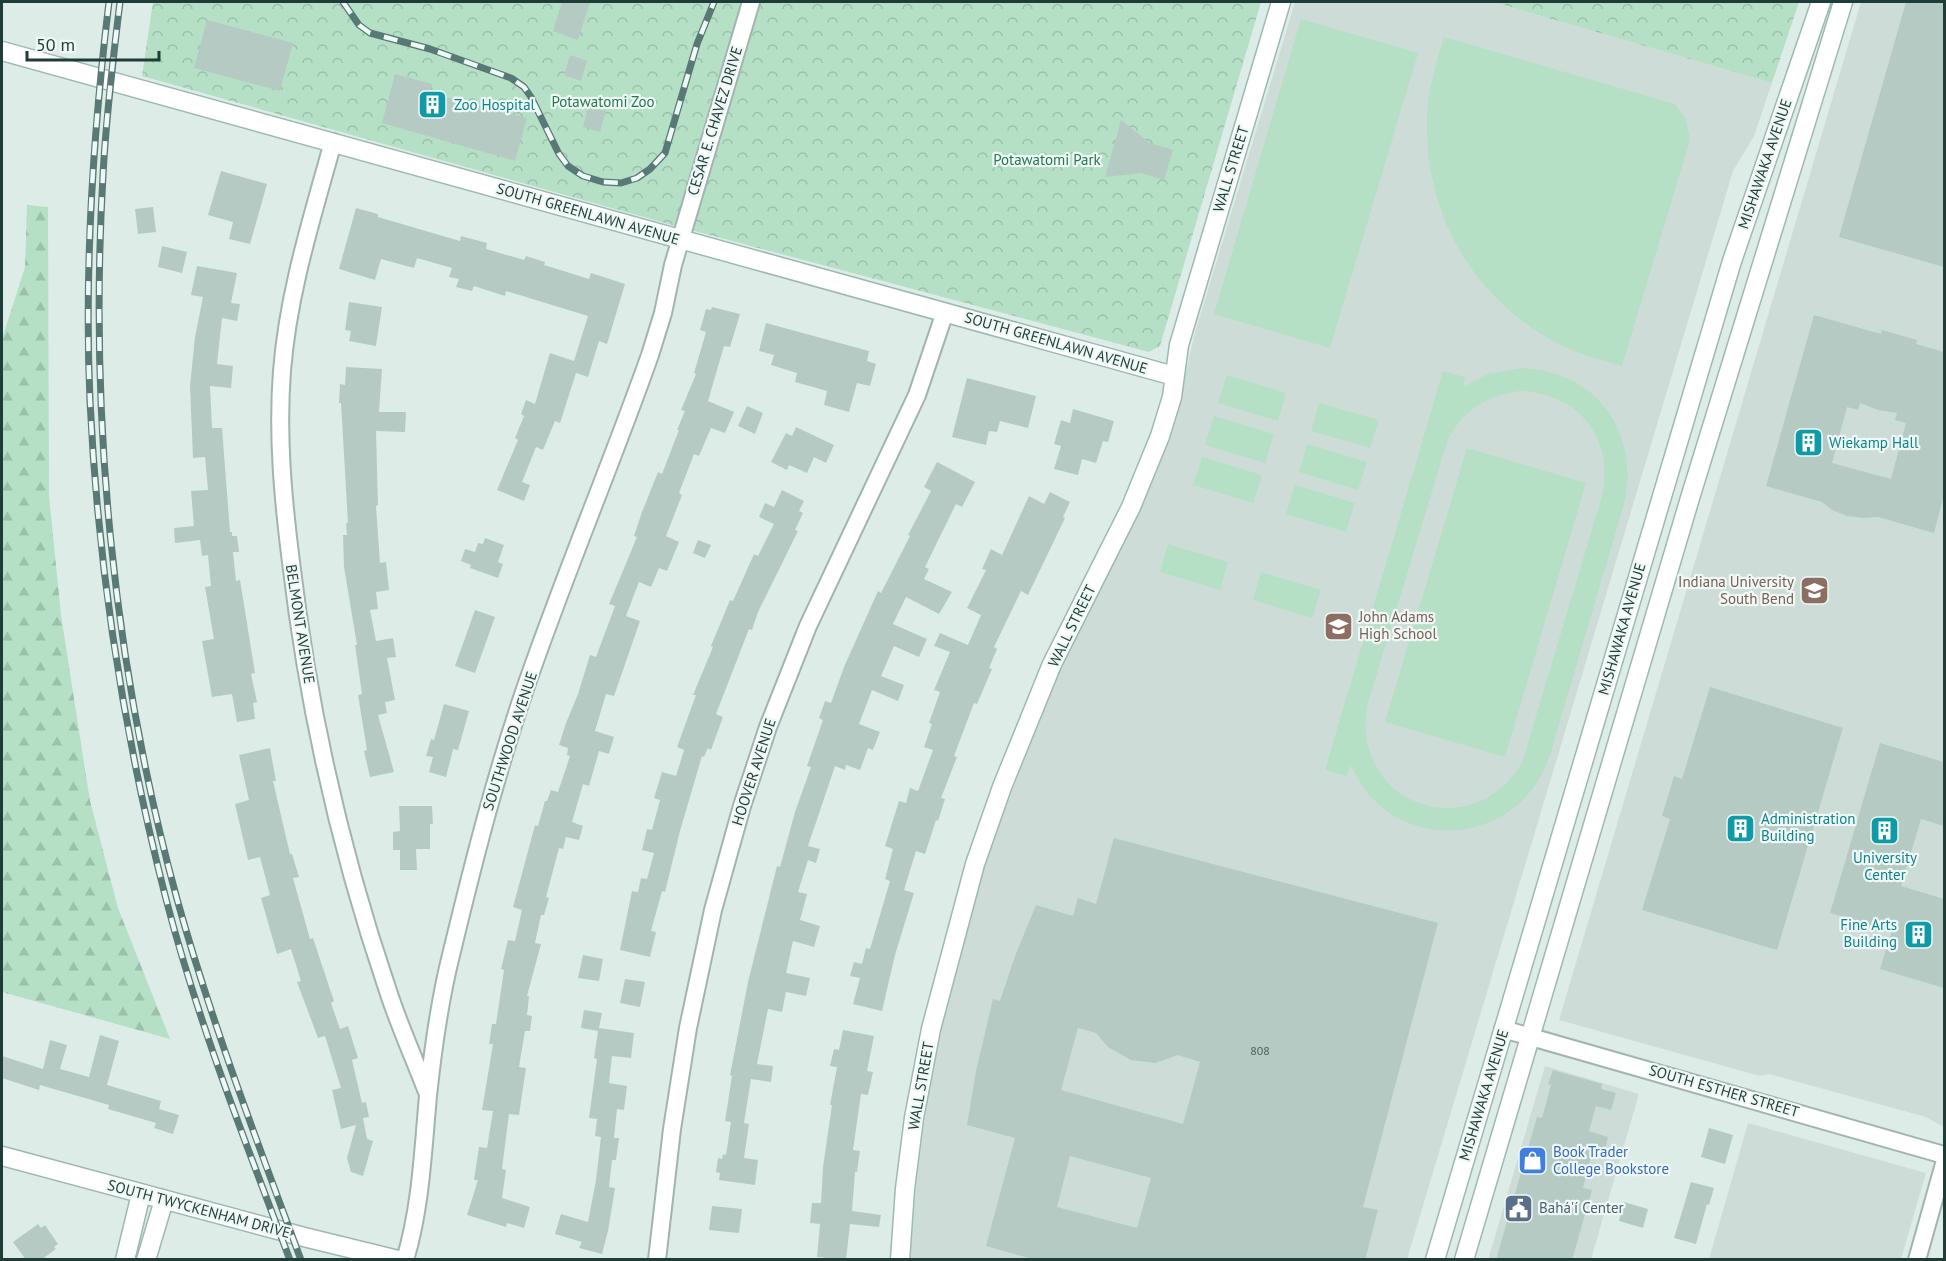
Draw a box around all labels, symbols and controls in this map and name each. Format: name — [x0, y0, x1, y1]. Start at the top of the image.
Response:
scale bar — [27, 24, 159, 62]
text: 50 m — [36, 33, 75, 56]
street label: CESAR E. CHAVEZ DRIVE — [683, 44, 746, 198]
building icon: Zoo Hospital — [417, 89, 449, 121]
park label: Potawatomi Zoo — [551, 92, 655, 111]
place label: Zoo Hospital — [454, 95, 536, 114]
street label: MISHAWAKA AVENUE — [1733, 96, 1796, 231]
street label: WALL STREET — [1208, 123, 1253, 214]
park label: Potawatomi Park — [993, 150, 1102, 169]
street label: SOUTH GREENLAWN AVENUE — [494, 178, 682, 249]
street label: SOUTH GREENLAWN AVENUE — [962, 307, 1150, 378]
building icon: Wiekamp Hall — [1792, 427, 1824, 459]
place label: Wiekamp Hall — [1829, 433, 1919, 452]
street label: MISHAWAKA AVENUE — [1594, 561, 1649, 697]
street label: BELMONT AVENUE — [282, 563, 319, 685]
place label: Indiana University South Bend — [1678, 572, 1794, 608]
school or university icon: Indiana University South Bend — [1799, 575, 1831, 607]
street label: WALL STREET — [1043, 581, 1100, 670]
place label: John Adams High School — [1358, 607, 1437, 643]
school or university icon: John Adams High School — [1322, 610, 1354, 642]
street label: SOUTHWOOD AVENUE — [478, 669, 541, 813]
street label: HOOVER AVENUE — [727, 716, 780, 828]
place label: Administration Building — [1761, 809, 1856, 845]
building icon: Administration Building — [1724, 812, 1756, 844]
building icon: University Center — [1869, 815, 1901, 847]
place label: University Center — [1853, 848, 1917, 884]
place label: Fine Arts Building — [1840, 915, 1897, 951]
building icon: Fine Arts Building — [1902, 918, 1934, 950]
street label: MISHAWAKA AVENUE — [1455, 1027, 1513, 1163]
street label: WALL STREET — [903, 1040, 938, 1132]
house number: 808 — [1250, 1043, 1270, 1058]
street label: SOUTH ESTHER STREET — [1647, 1060, 1802, 1121]
place label: Book Trader College Bookstore — [1553, 1142, 1669, 1178]
shop icon: Book Trader College Bookstore — [1516, 1145, 1548, 1177]
street label: SOUTH TWYCKENHAM DRIVE — [106, 1175, 293, 1242]
public building icon: Bahá'í Center — [1502, 1192, 1534, 1224]
place label: Bahá'í Center — [1539, 1198, 1624, 1217]

